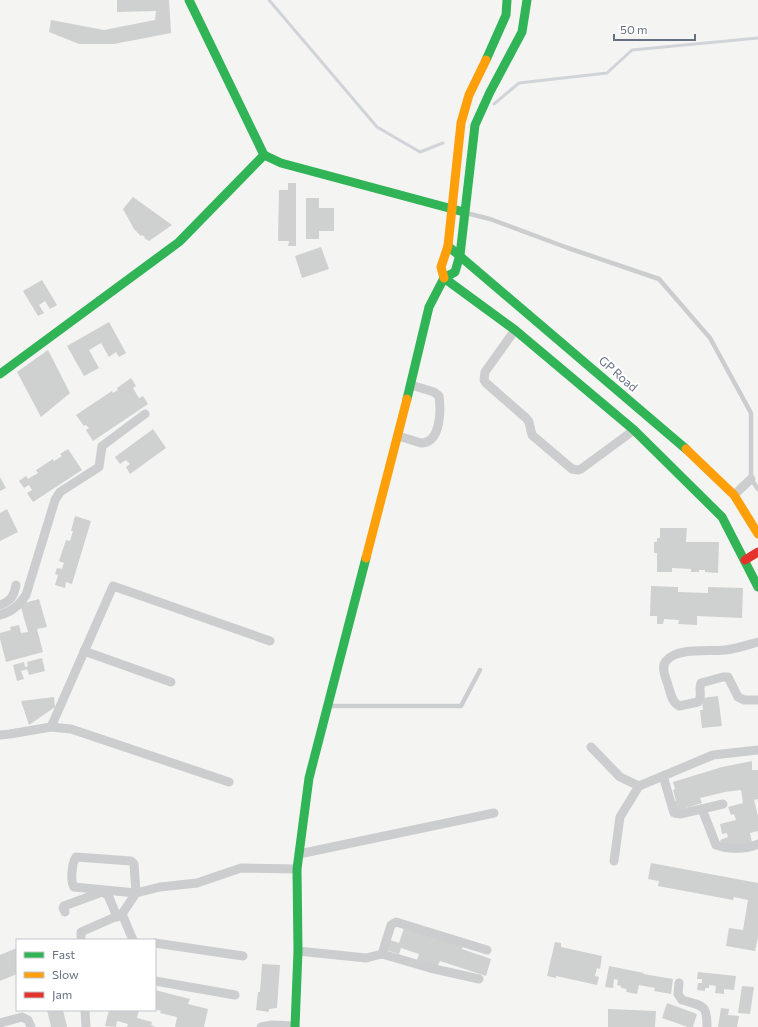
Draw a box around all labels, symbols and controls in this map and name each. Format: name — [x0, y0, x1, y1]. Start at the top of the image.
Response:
scale bar — [614, 16, 695, 42]
text: 50 m — [620, 22, 648, 36]
street label: GP Road — [596, 353, 641, 394]
legend — [16, 939, 156, 1011]
text: Fast — [52, 947, 75, 961]
text: Slow — [52, 967, 79, 981]
text: Jam — [52, 987, 72, 1002]

